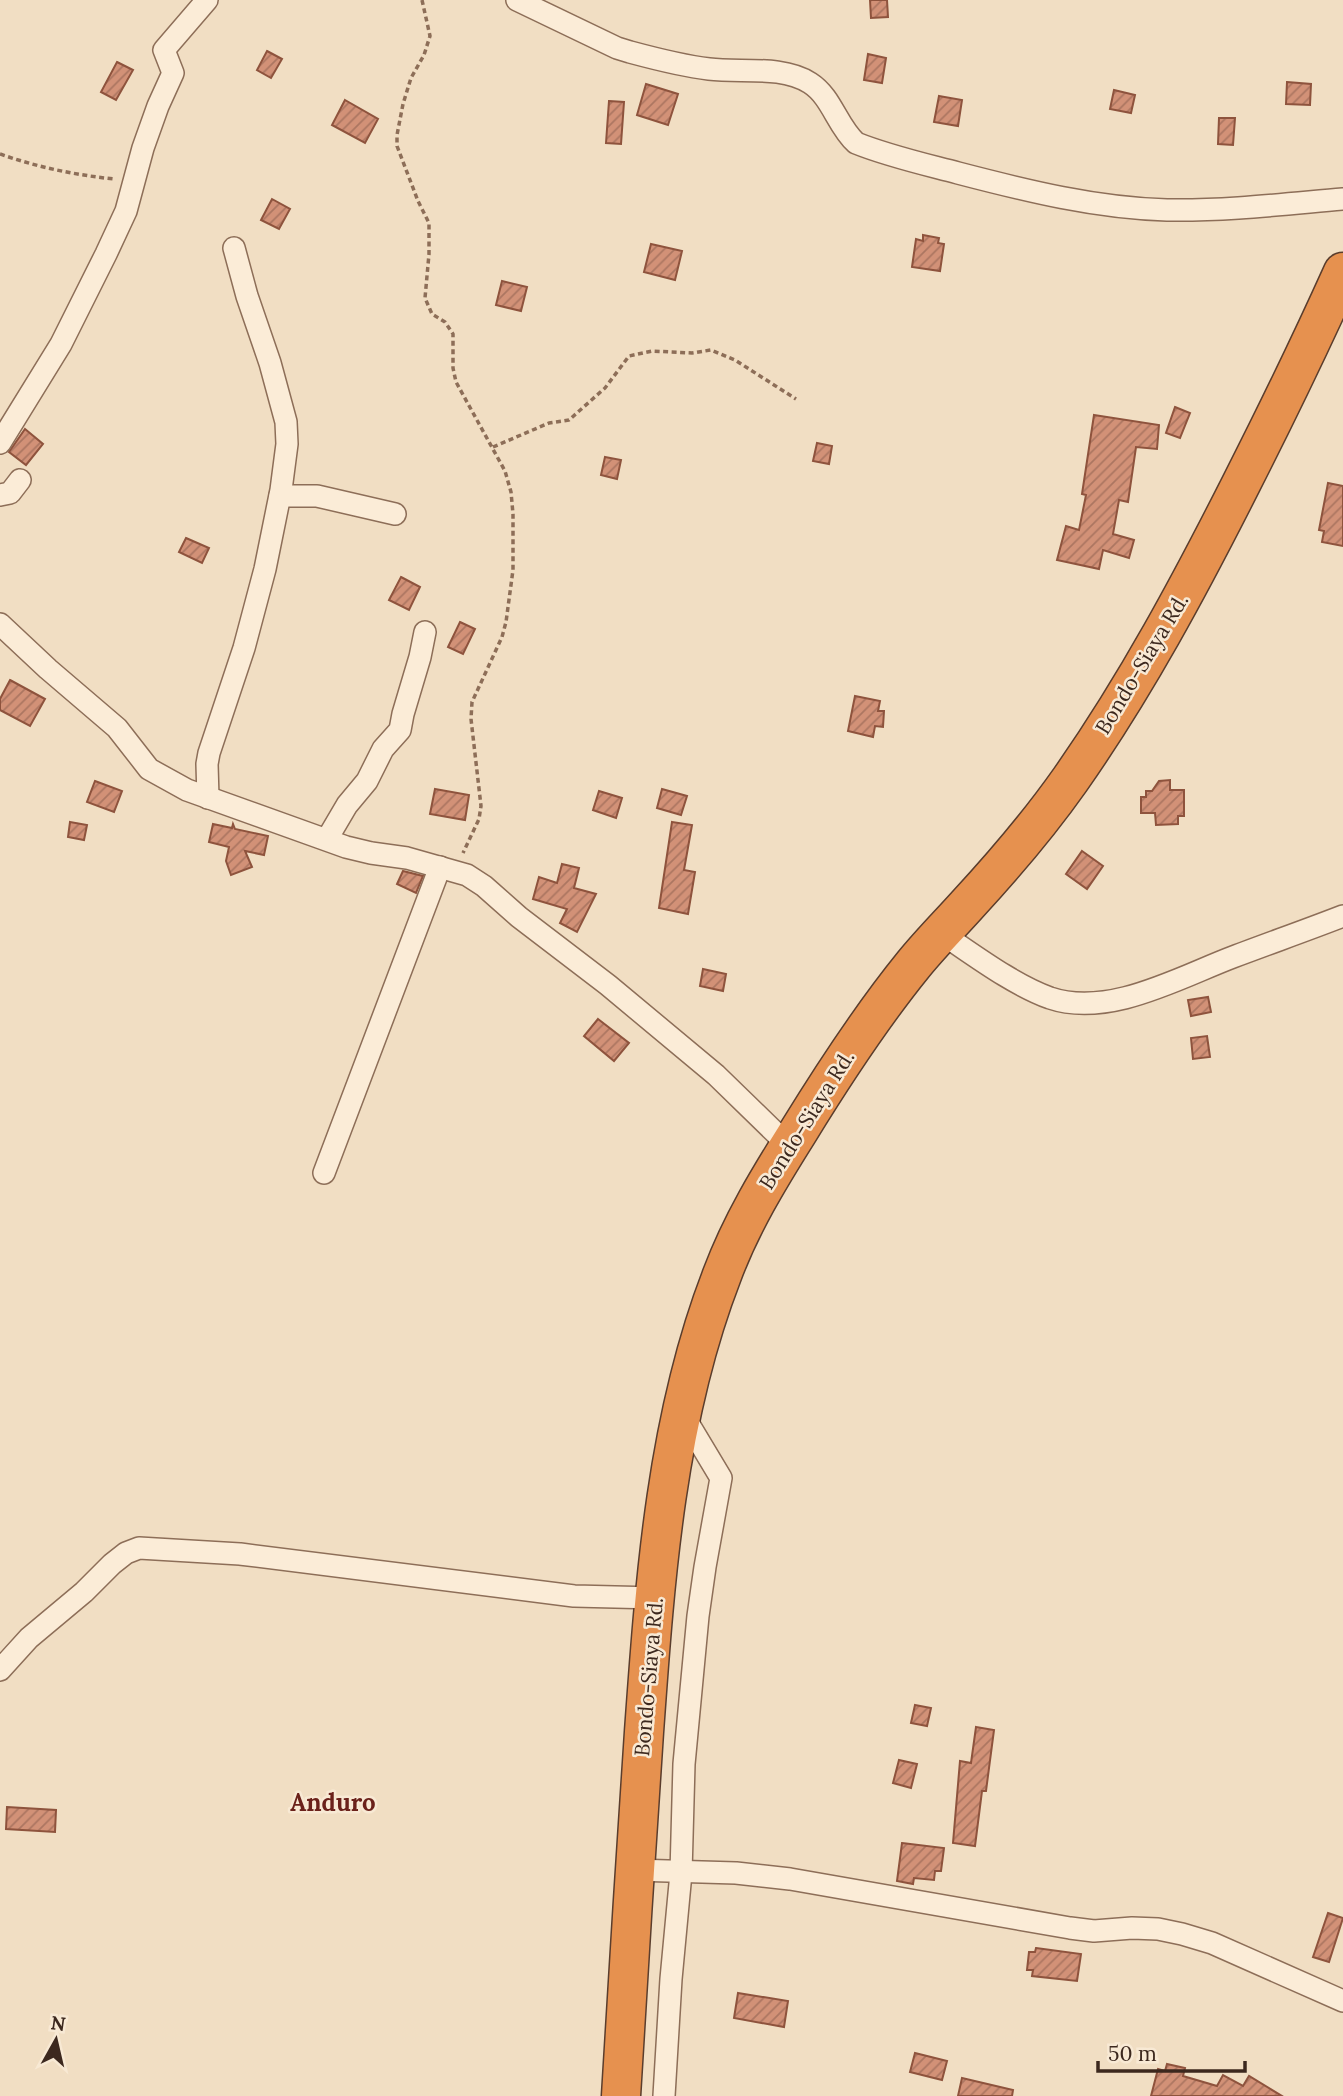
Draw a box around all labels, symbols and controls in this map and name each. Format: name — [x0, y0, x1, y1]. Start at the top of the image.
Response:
street label: Bondo-Siaya Rd. — [1089, 588, 1194, 739]
street label: Bondo-Siaya Rd. — [753, 1045, 860, 1194]
street label: Bondo-Siaya Rd. — [628, 1596, 669, 1758]
district label: Anduro — [290, 1787, 376, 1818]
north arrow — [21, 2005, 91, 2075]
text: N — [49, 2010, 68, 2036]
scale bar — [1098, 2030, 1245, 2074]
text: 50 m — [1108, 2040, 1157, 2067]

